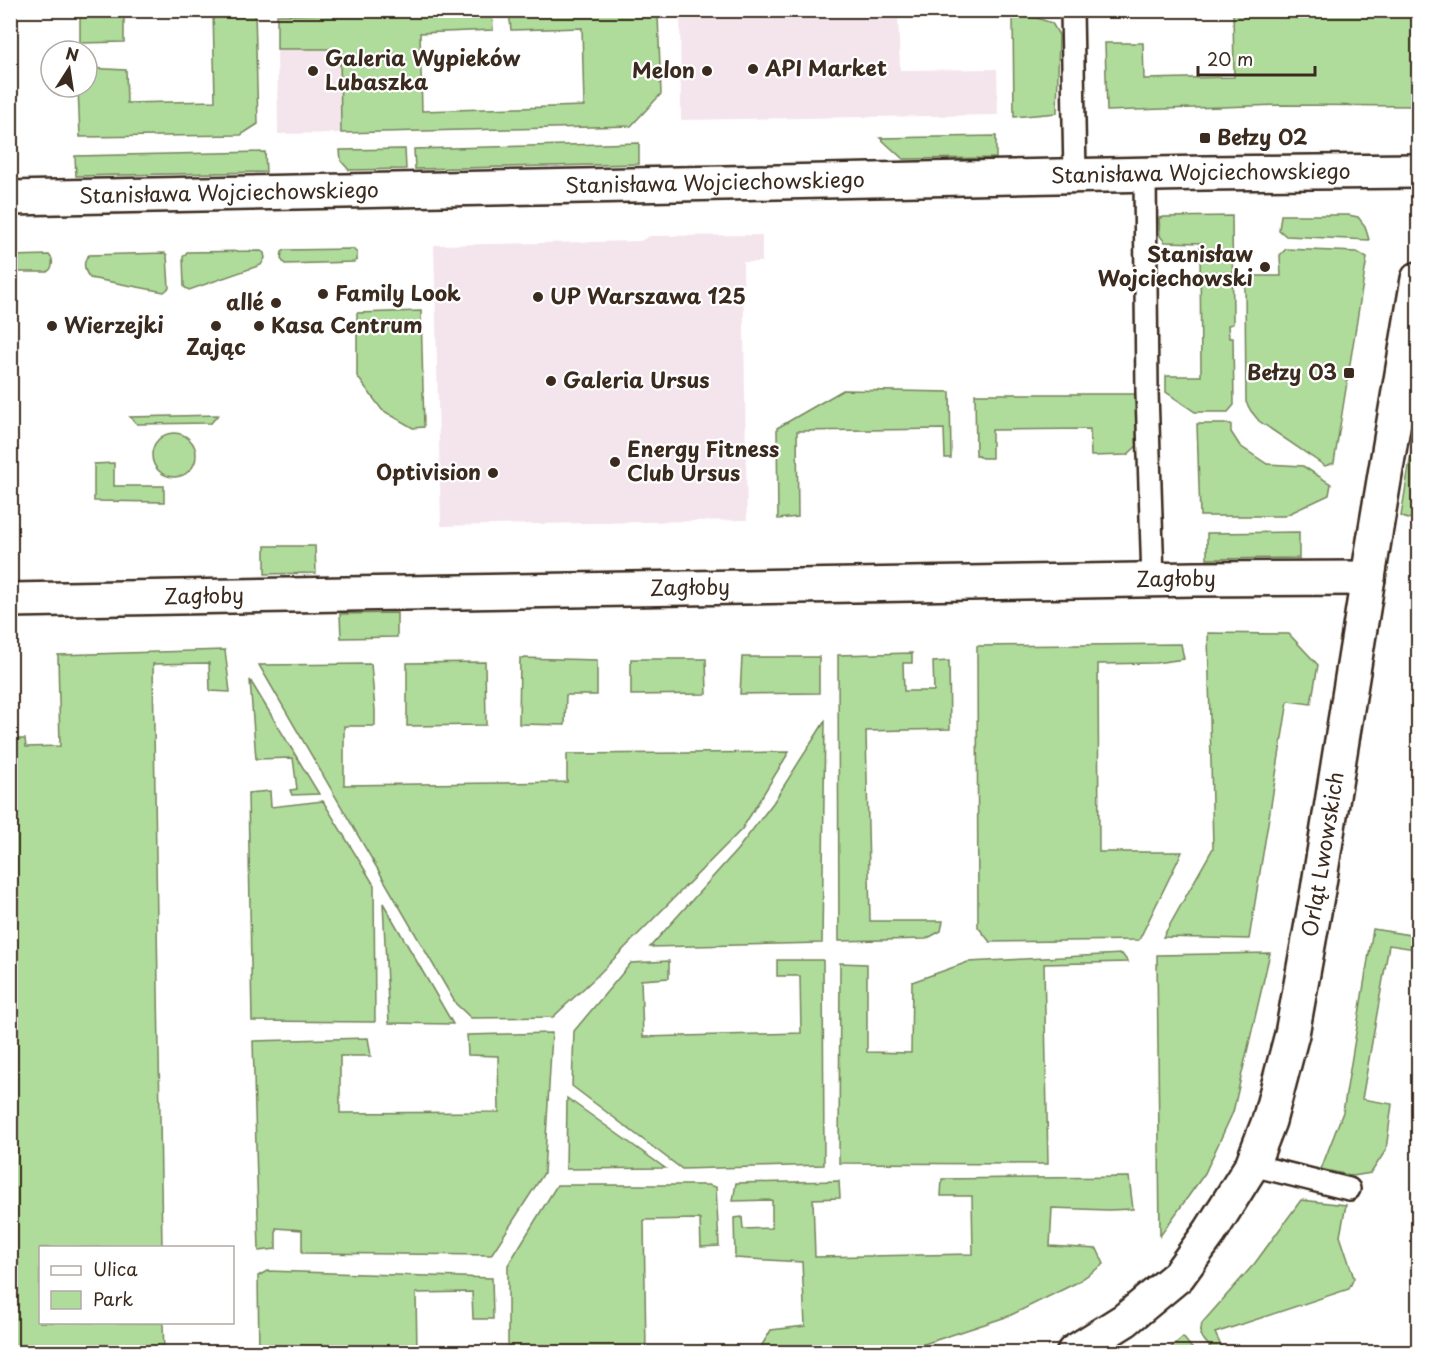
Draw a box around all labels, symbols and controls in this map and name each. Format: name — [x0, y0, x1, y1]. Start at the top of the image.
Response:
north arrow — [39, 39, 99, 99]
scale bar — [1198, 39, 1315, 77]
text: N — [64, 40, 81, 66]
place label: Galeria Wypieków Lubaszka — [325, 41, 521, 97]
text: 20 m — [1207, 45, 1253, 72]
place label: API Market — [764, 51, 887, 83]
place label: Melon — [632, 53, 695, 85]
marker: API Market — [746, 62, 760, 76]
marker: Galeria Wypieków Lubaszka — [306, 64, 320, 78]
marker: Melon — [700, 64, 714, 78]
place label: Bełzy 02 — [1217, 120, 1308, 152]
marker: Bełzy 02 — [1198, 131, 1212, 145]
street label: Stanisława Wojciechowskiego — [1051, 154, 1351, 190]
street label: Stanisława Wojciechowskiego — [565, 162, 865, 200]
street label: Stanisława Wojciechowskiego — [79, 172, 379, 211]
place label: Stanisław Wojciechowski — [1098, 237, 1253, 293]
marker: Stanisław Wojciechowski — [1258, 260, 1272, 274]
place label: Family Look — [335, 276, 461, 308]
place label: UP Warszawa 125 — [550, 279, 746, 311]
place label: allé — [226, 285, 264, 317]
marker: Family Look — [316, 287, 330, 301]
marker: UP Warszawa 125 — [531, 290, 545, 304]
marker: allé — [269, 296, 283, 310]
place label: Wierzejki — [64, 308, 164, 340]
place label: Kasa Centrum — [271, 308, 423, 340]
marker: Wierzejki — [45, 319, 59, 333]
marker: Zając — [209, 319, 223, 333]
marker: Kasa Centrum — [252, 319, 266, 333]
place label: Zając — [186, 330, 246, 362]
place label: Bełzy 03 — [1247, 355, 1337, 387]
place label: Galeria Ursus — [563, 363, 710, 395]
marker: Bełzy 03 — [1342, 366, 1356, 380]
marker: Galeria Ursus — [544, 374, 558, 388]
place label: Energy Fitness Club Ursus — [627, 432, 779, 488]
place label: Optivision — [376, 455, 481, 487]
marker: Energy Fitness Club Ursus — [608, 455, 622, 469]
marker: Optivision — [486, 466, 500, 480]
street label: Zagłoby — [1135, 561, 1216, 594]
street label: Zagłoby — [650, 569, 730, 603]
street label: Zagłoby — [164, 578, 244, 611]
street label: Orląt Lwowskich — [1292, 769, 1351, 939]
legend — [39, 1246, 234, 1324]
text: Ulica — [93, 1255, 138, 1282]
text: Park — [93, 1285, 133, 1312]

